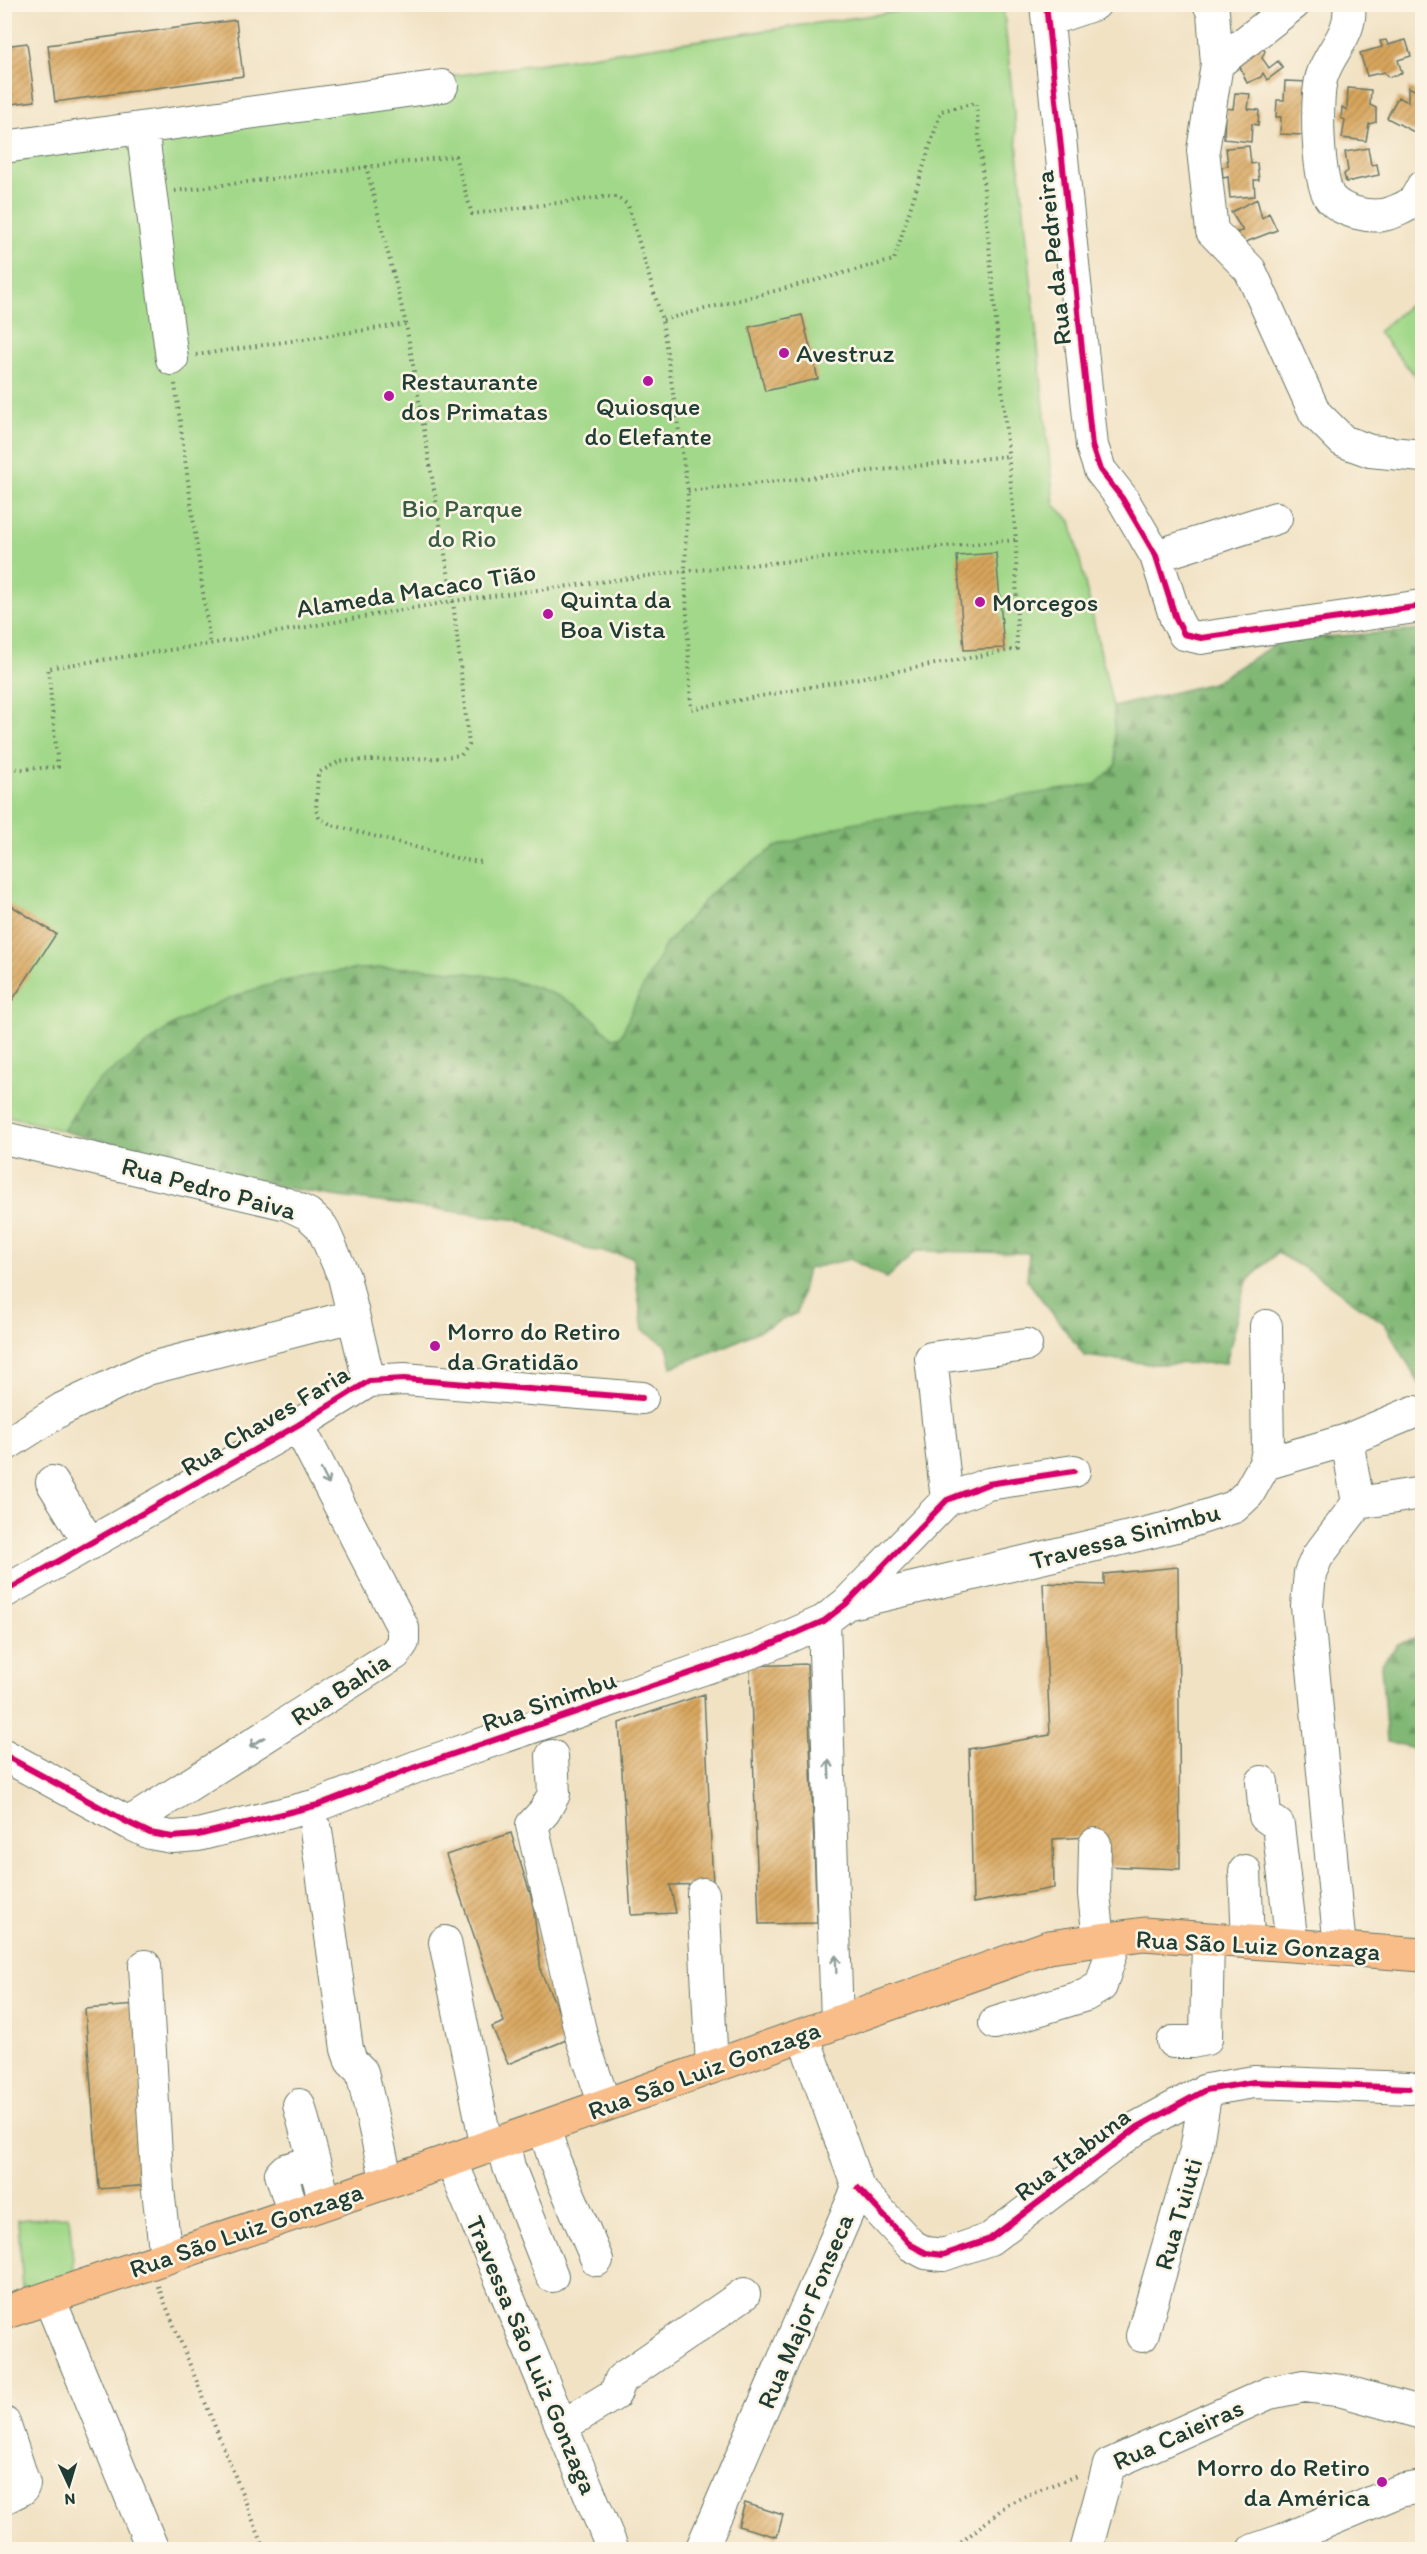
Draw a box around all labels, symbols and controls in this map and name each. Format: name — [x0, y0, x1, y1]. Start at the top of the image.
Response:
street label: Rua da Pedreira — [1028, 168, 1078, 347]
place label: Avestruz — [796, 337, 895, 369]
marker: Avestruz — [777, 346, 791, 360]
place label: Restaurante dos Primatas — [401, 365, 548, 427]
marker: Quiosque do Elefante — [641, 374, 655, 388]
marker: Restaurante dos Primatas — [382, 389, 396, 403]
place label: Quiosque do Elefante — [584, 390, 712, 452]
park label: Bio Parque do Rio — [401, 492, 523, 554]
street label: Alameda Macaco Tião — [294, 555, 538, 625]
place label: Quinta da Boa Vista — [560, 583, 672, 645]
place label: Morcegos — [992, 586, 1098, 618]
marker: Morcegos — [973, 595, 987, 609]
marker: Quinta da Boa Vista — [541, 607, 555, 621]
street label: Rua Pedro Paiva — [118, 1149, 300, 1227]
place label: Morro do Retiro da Gratidão — [447, 1315, 621, 1377]
marker: Morro do Retiro da Gratidão — [428, 1339, 442, 1353]
street label: Rua Chaves Faria — [175, 1357, 356, 1483]
one-way arrow — [319, 1468, 331, 1485]
street label: Travessa Sinimbu — [1027, 1495, 1223, 1577]
street label: Rua Bahia — [284, 1645, 396, 1733]
street label: Rua Sinimbu — [478, 1663, 620, 1739]
one-way arrow — [248, 1736, 265, 1749]
one-way arrow — [824, 1759, 835, 1779]
street label: Rua São Luiz Gonzaga — [1135, 1923, 1381, 1967]
one-way arrow — [830, 1954, 841, 1974]
street label: Rua São Luiz Gonzaga — [584, 2013, 825, 2127]
street label: Rua Itabuna — [1008, 2100, 1137, 2208]
street label: Rua Tuiuti — [1147, 2154, 1209, 2274]
street label: Rua São Luiz Gonzaga — [125, 2175, 367, 2285]
street label: Rua Major Fonseca — [749, 2208, 861, 2414]
street label: Travessa São Luiz Gonzaga — [459, 2211, 605, 2500]
street label: Rua Caieiras — [1108, 2391, 1248, 2477]
place label: Morro do Retiro da América — [1196, 2451, 1371, 2513]
north arrow — [39, 2455, 99, 2515]
marker: Morro do Retiro da América — [1375, 2475, 1389, 2489]
text: N — [64, 2490, 76, 2509]

